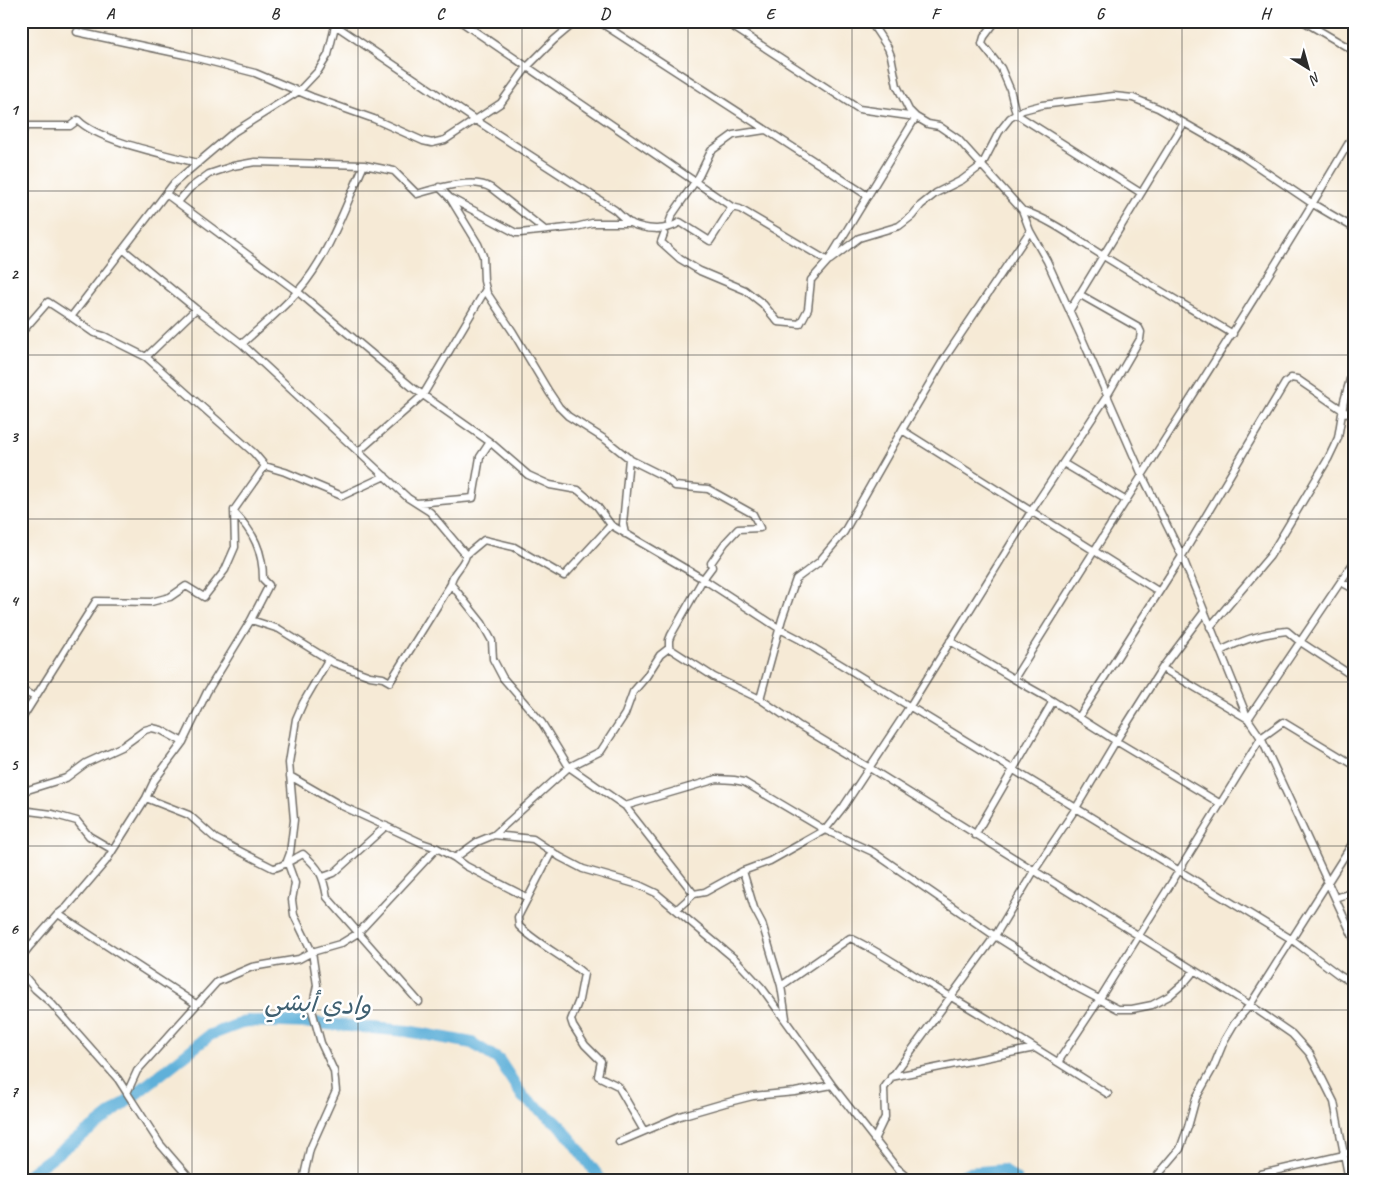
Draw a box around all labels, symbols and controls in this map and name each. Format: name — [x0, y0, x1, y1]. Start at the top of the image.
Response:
text: A — [106, 4, 116, 24]
text: B — [271, 4, 281, 24]
text: C — [436, 4, 446, 24]
text: D — [600, 4, 611, 24]
text: E — [766, 4, 777, 24]
text: F — [931, 4, 942, 24]
text: G — [1096, 4, 1106, 24]
text: H — [1260, 4, 1272, 24]
north arrow — [1282, 42, 1332, 92]
text: N — [1305, 69, 1324, 89]
text: 1 — [10, 100, 19, 120]
text: 2 — [10, 264, 19, 284]
text: 3 — [10, 427, 19, 447]
text: 4 — [10, 591, 19, 611]
text: 5 — [11, 755, 20, 775]
text: 6 — [10, 919, 19, 939]
water label: وادي أبشي — [264, 985, 372, 1028]
text: 7 — [10, 1082, 19, 1102]

